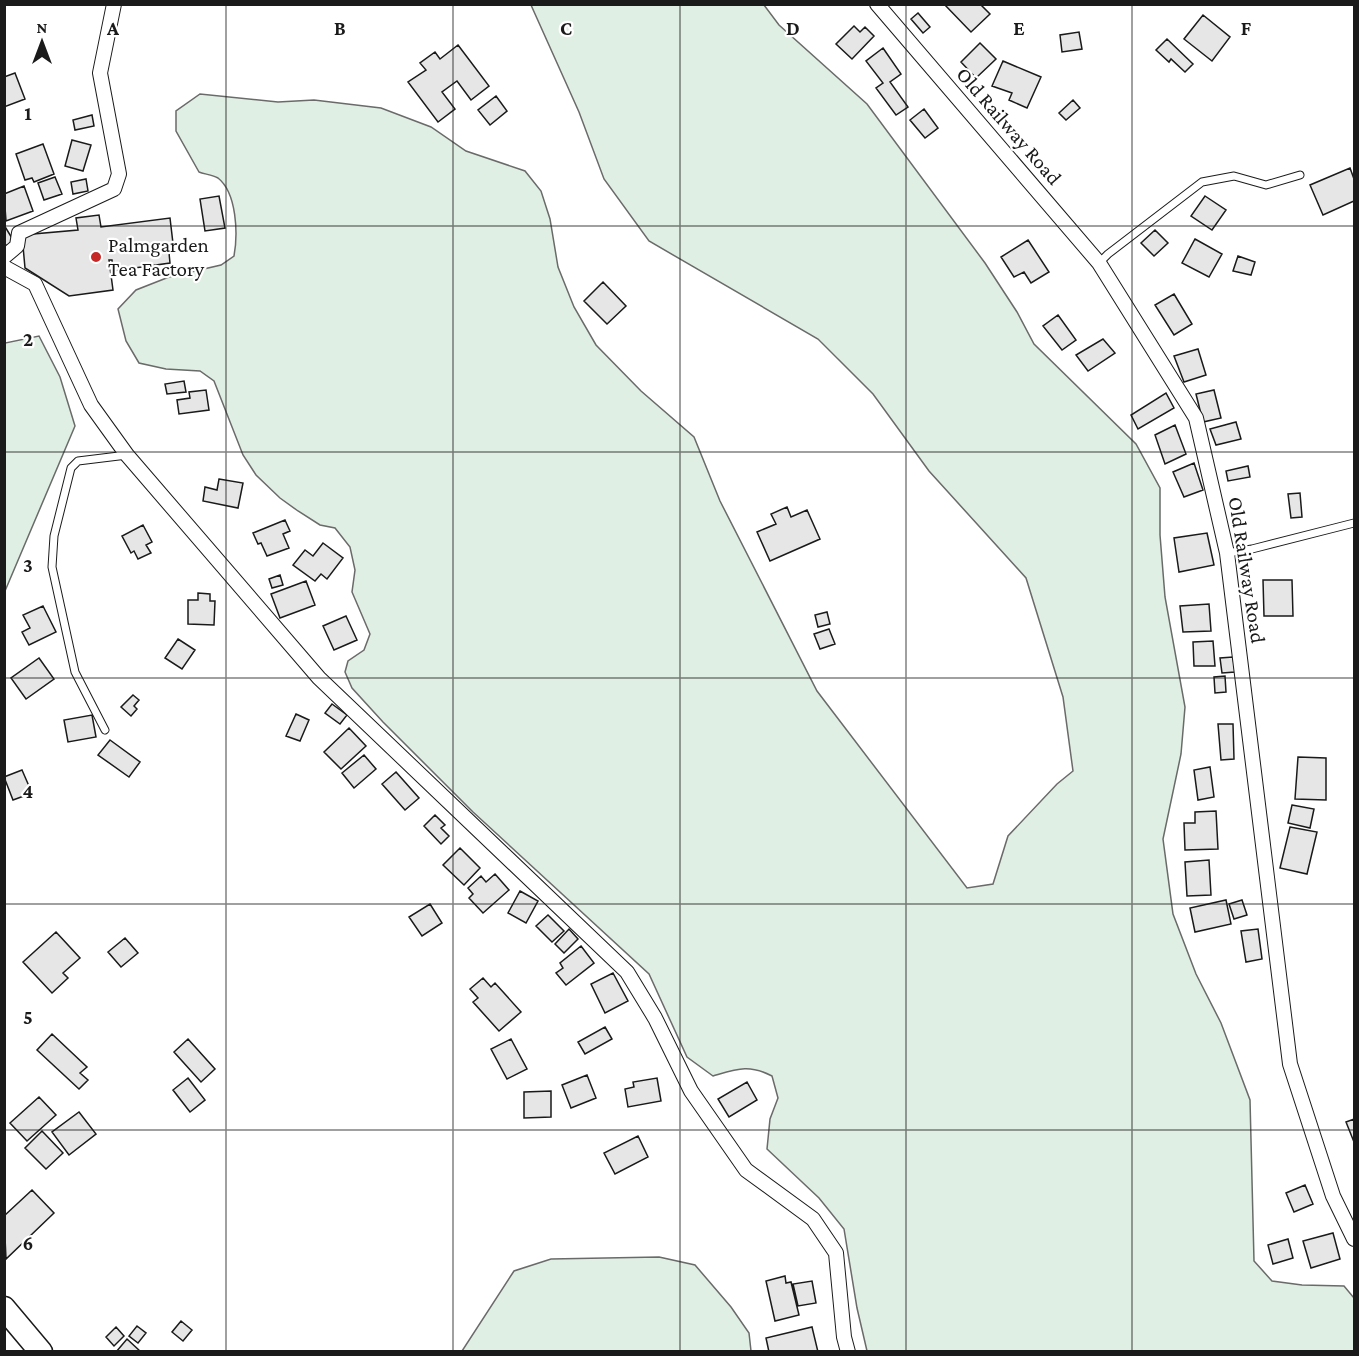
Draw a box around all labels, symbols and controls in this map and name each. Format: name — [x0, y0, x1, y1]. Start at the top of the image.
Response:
north arrow — [12, 12, 72, 72]
text: A — [106, 17, 120, 39]
text: B — [334, 17, 346, 39]
text: C — [560, 17, 572, 39]
text: D — [786, 17, 800, 39]
text: E — [1013, 17, 1025, 39]
text: F — [1241, 17, 1252, 39]
text: N — [37, 19, 48, 36]
street label: Old Railway Road — [951, 62, 1067, 190]
text: 1 — [24, 102, 32, 124]
place label: Palmgarden Tea Factory — [108, 233, 209, 281]
marker: Palmgarden Tea Factory — [89, 250, 103, 264]
text: 2 — [23, 328, 33, 350]
street label: Old Railway Road — [1224, 495, 1270, 645]
text: 3 — [23, 554, 33, 576]
text: 4 — [23, 780, 34, 802]
text: 5 — [23, 1006, 33, 1028]
text: 6 — [23, 1232, 33, 1254]

